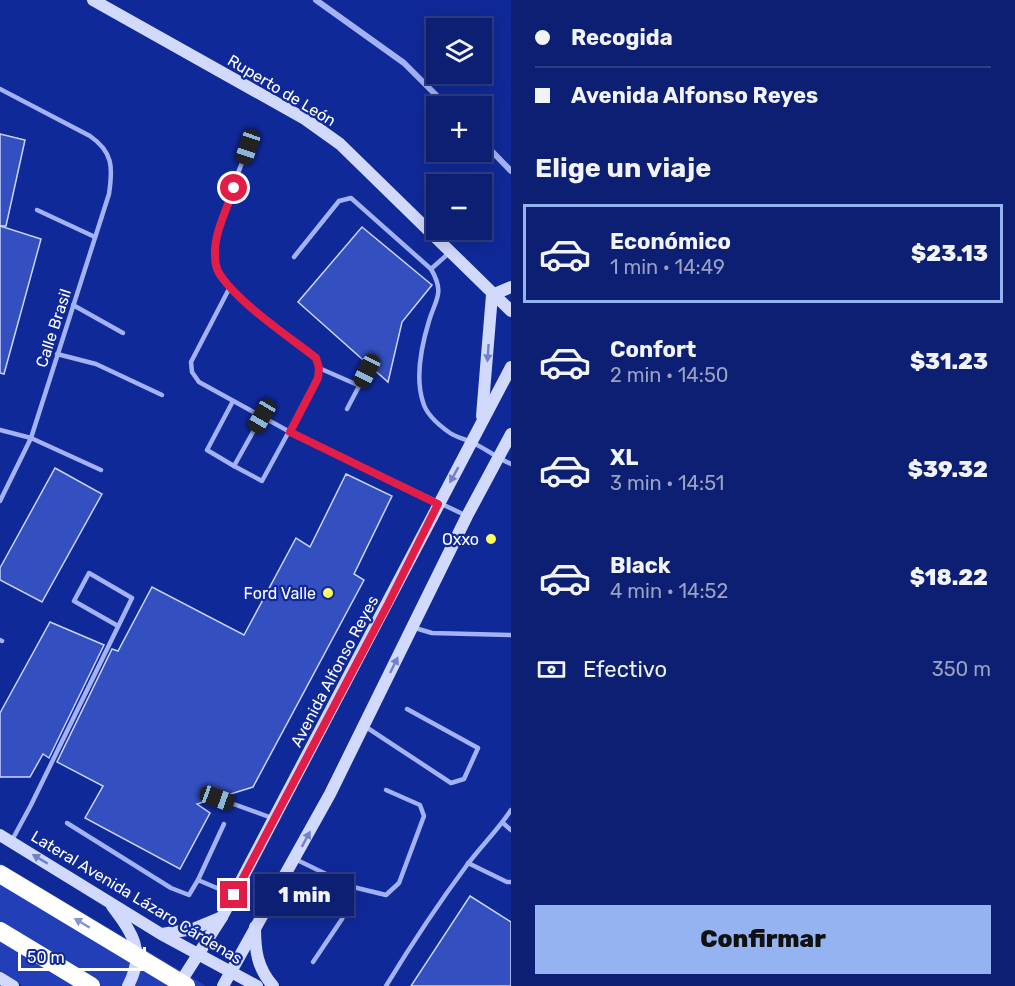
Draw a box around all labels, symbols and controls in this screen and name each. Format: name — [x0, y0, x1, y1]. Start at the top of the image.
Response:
map controls — [426, 18, 492, 240]
button: layers — [426, 18, 492, 84]
text: Recogida — [571, 24, 673, 51]
street label: Ruperto de León — [224, 51, 339, 130]
text: Avenida Alfonso Reyes — [571, 82, 818, 109]
button: + — [426, 96, 492, 162]
car — [234, 127, 262, 167]
text: Elige un viaje — [535, 152, 711, 184]
route start — [220, 174, 247, 201]
button: − — [426, 174, 492, 240]
icon: car — [538, 227, 592, 281]
text: Económico — [610, 228, 731, 255]
text: $23.13 — [911, 240, 988, 267]
text: 1 min · 14:49 — [610, 255, 725, 279]
street label: Calle Brasil — [32, 286, 75, 370]
icon: car — [538, 335, 592, 389]
text: Confort — [610, 336, 696, 363]
one-way arrow — [483, 343, 492, 362]
text: $31.23 — [910, 348, 988, 375]
car — [351, 351, 383, 391]
text: 2 min · 14:50 — [610, 363, 728, 387]
car — [245, 396, 279, 436]
icon: car — [538, 443, 592, 497]
text: XL — [610, 444, 638, 471]
text: $39.32 — [908, 456, 988, 483]
one-way arrow — [449, 467, 460, 483]
text: 3 min · 14:51 — [610, 471, 724, 495]
place label: Oxxo — [442, 530, 479, 549]
marker: Oxxo — [484, 532, 498, 546]
icon: car — [538, 551, 592, 605]
text: Black — [610, 552, 671, 579]
text: $18.22 — [910, 564, 988, 591]
text: 4 min · 14:52 — [610, 579, 728, 603]
place label: Ford Valle — [244, 584, 316, 603]
marker: Ford Valle — [321, 586, 335, 600]
street label: Avenida Alfonso Reyes — [286, 592, 382, 750]
icon: cash — [535, 653, 568, 686]
one-way arrow — [388, 656, 398, 674]
text: Efectivo — [583, 656, 667, 683]
text: 350 m — [932, 657, 991, 681]
car — [197, 783, 237, 813]
street label: Lateral Avenida Lázaro Cárdenas — [28, 827, 246, 968]
one-way arrow — [301, 830, 311, 847]
one-way arrow — [32, 853, 48, 864]
callout: 1 min — [255, 874, 354, 916]
route end — [220, 881, 247, 908]
text: 1 min — [278, 883, 331, 907]
button: Confirmar — [535, 905, 991, 974]
one-way arrow — [74, 918, 90, 929]
scale bar — [18, 944, 146, 972]
text: 50 m — [27, 948, 65, 967]

